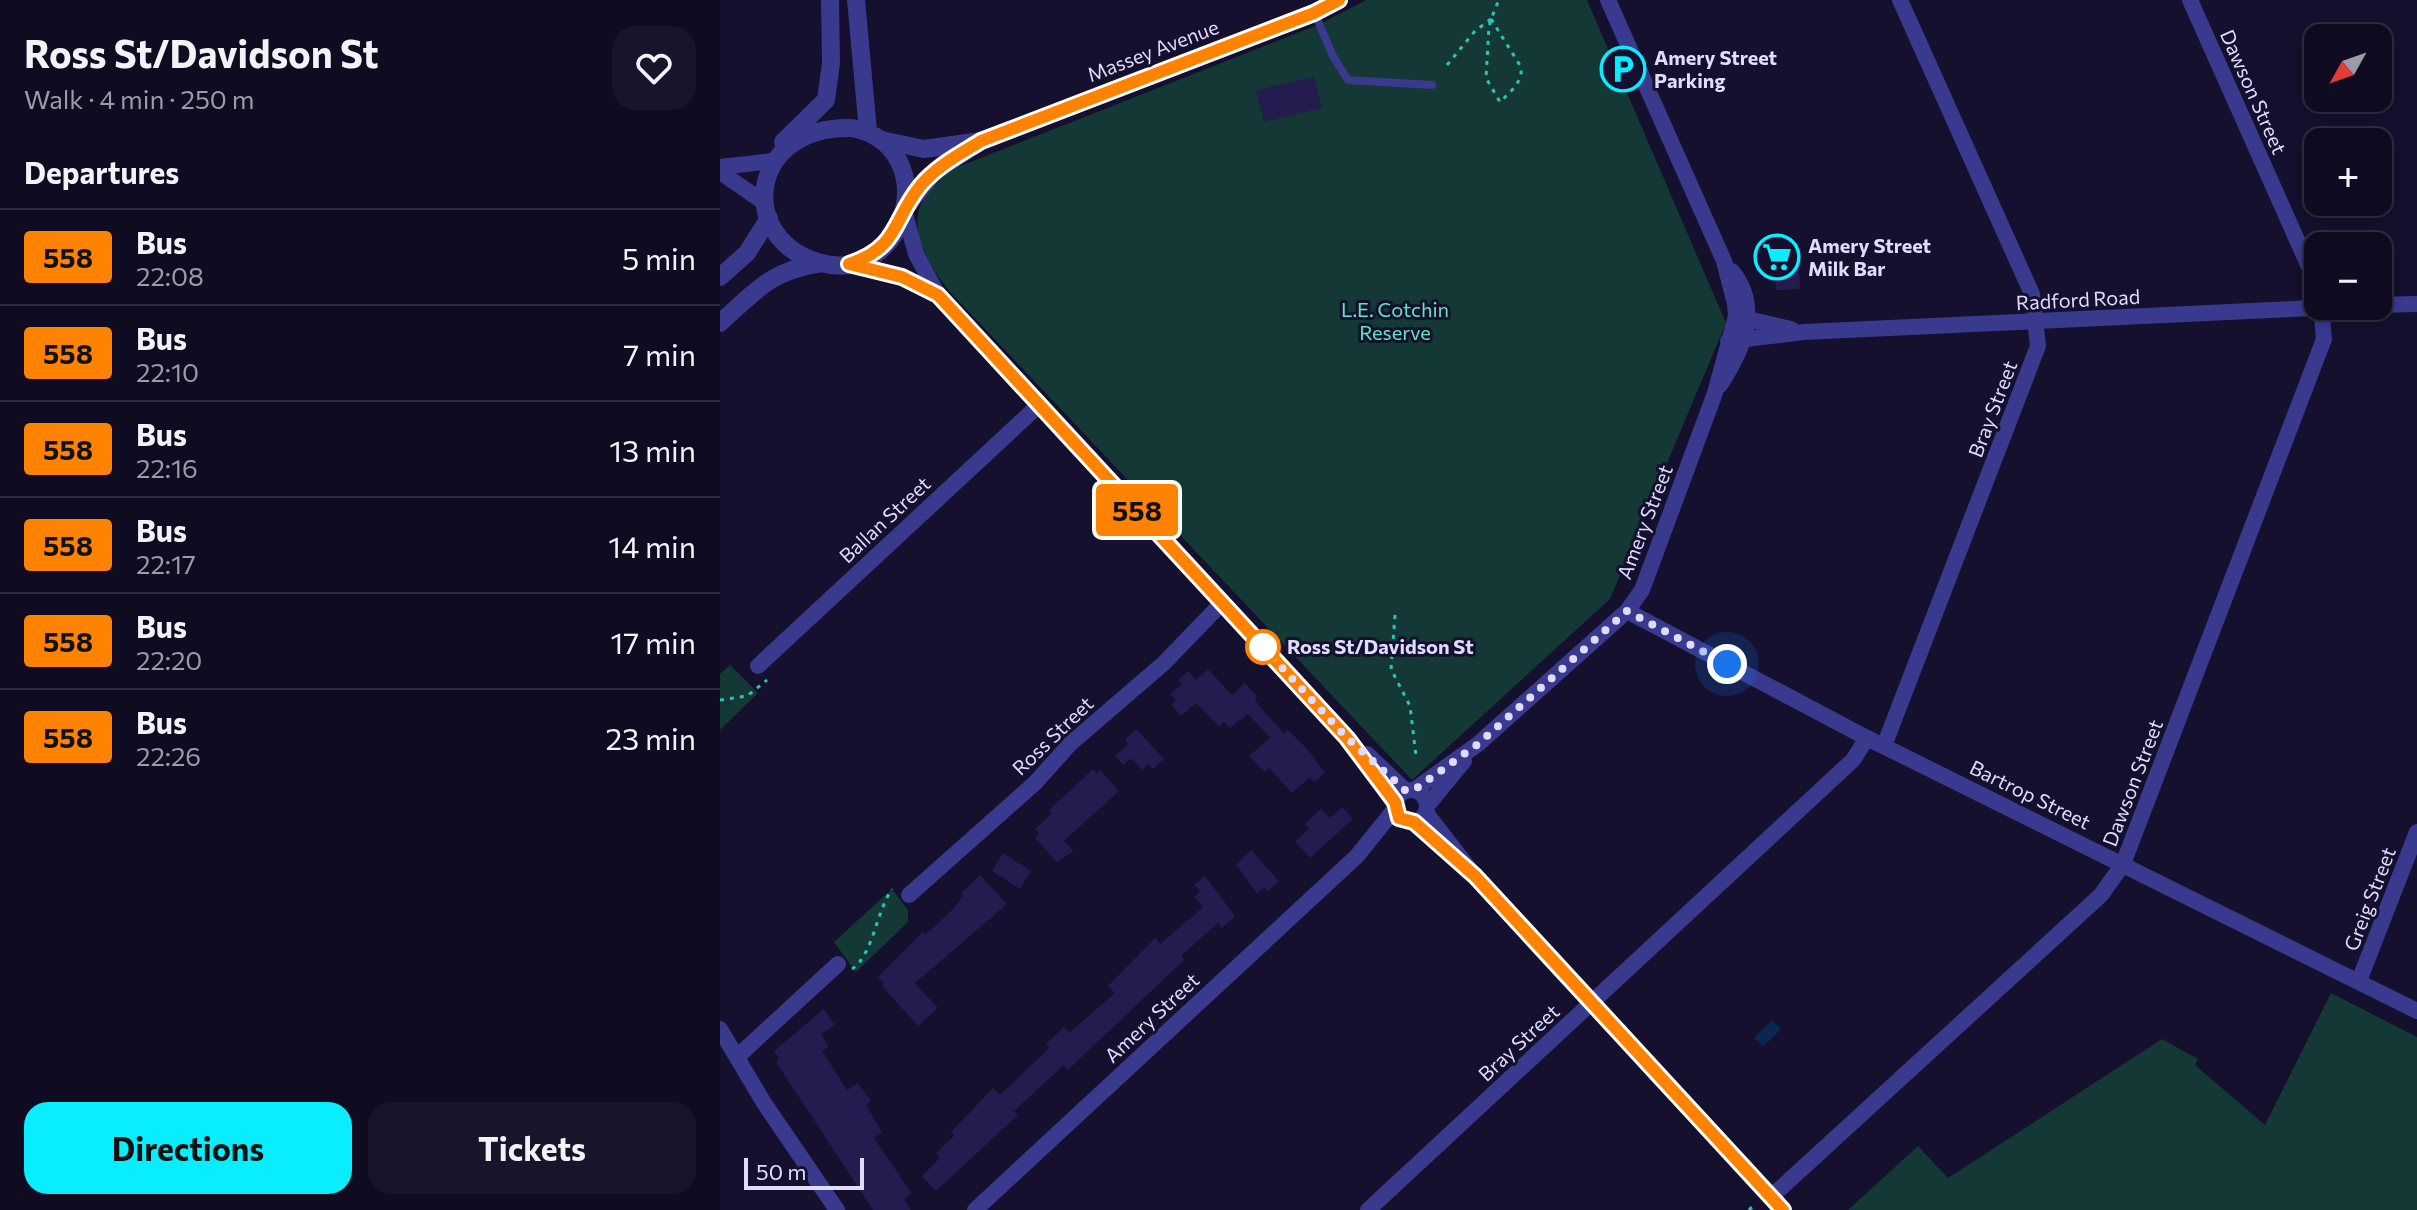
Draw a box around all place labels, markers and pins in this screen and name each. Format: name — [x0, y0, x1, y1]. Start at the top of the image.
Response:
parking icon: Amery Street Parking — [1599, 45, 1647, 93]
place label: Amery Street Parking — [1654, 45, 1777, 92]
supermarket icon: Amery Street Milk Bar — [1753, 233, 1801, 281]
place label: Amery Street Milk Bar — [1808, 233, 1931, 280]
marker: Ross St/Davidson St — [1246, 630, 1280, 664]
place label: Ross St/Davidson St — [1287, 634, 1474, 658]

